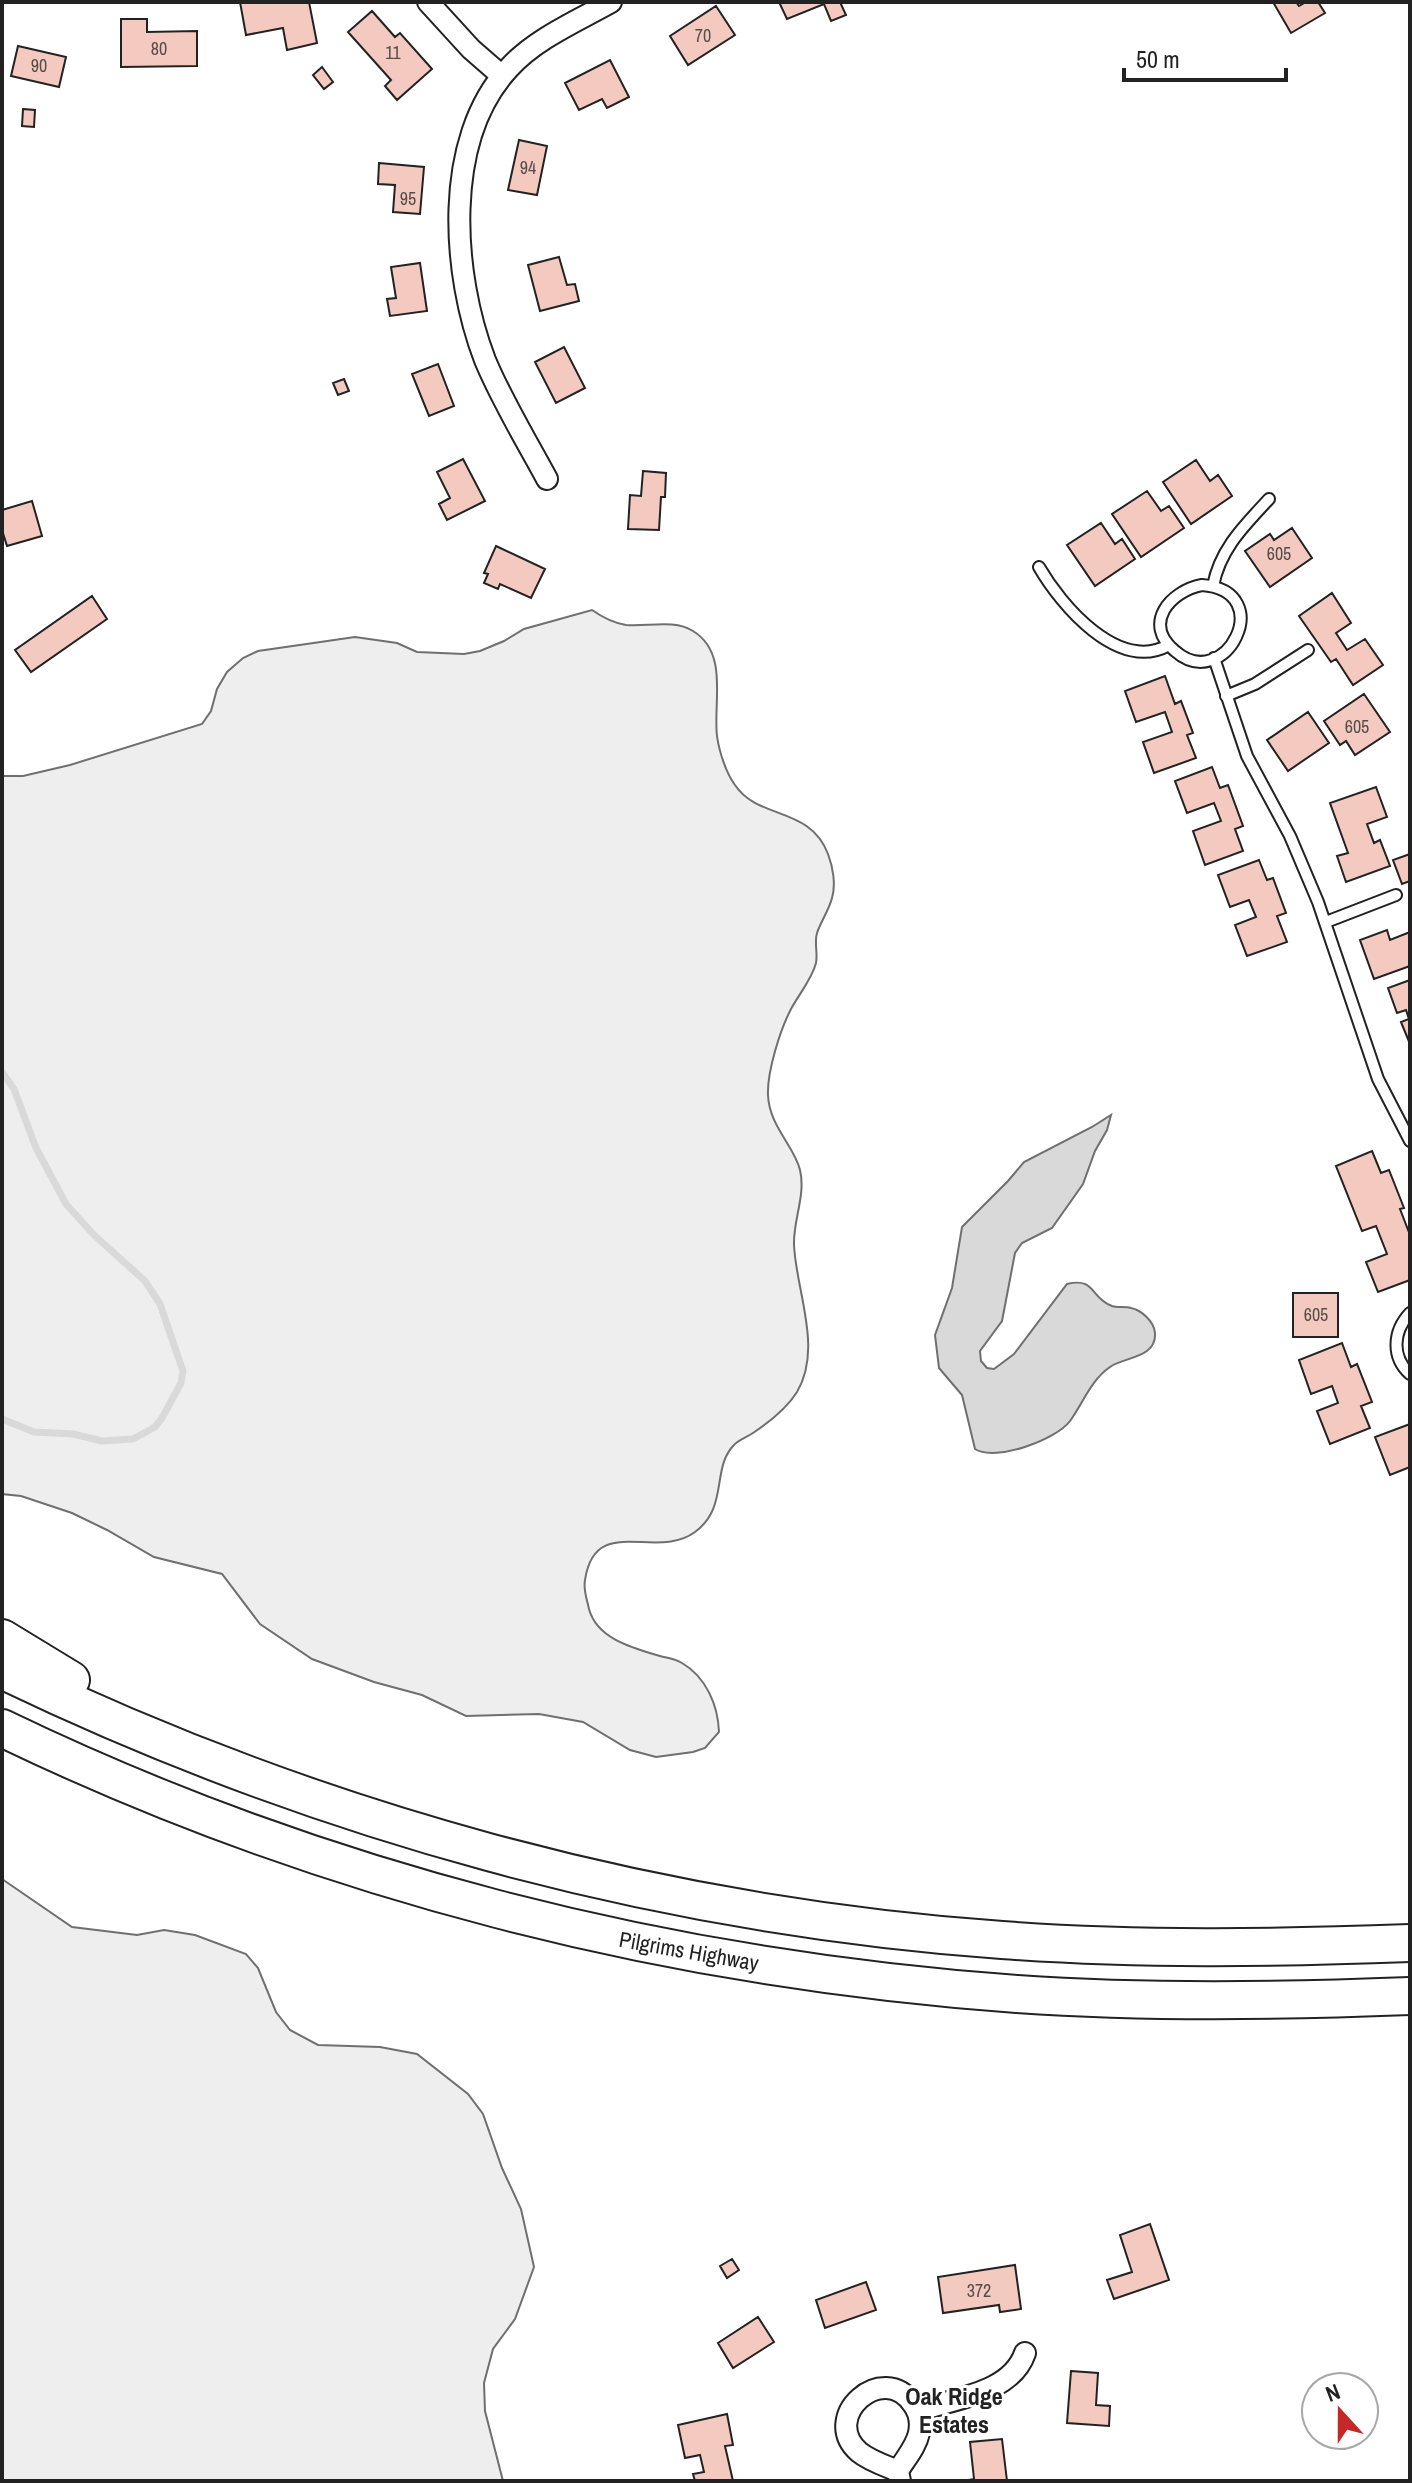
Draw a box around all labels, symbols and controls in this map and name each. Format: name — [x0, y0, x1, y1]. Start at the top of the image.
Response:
house number: 70 — [695, 23, 711, 48]
scale bar — [1124, 32, 1286, 82]
house number: 80 — [151, 36, 167, 61]
house number: 11 — [385, 40, 401, 65]
text: 50 m — [1136, 43, 1180, 75]
house number: 90 — [31, 53, 47, 78]
house number: 94 — [520, 155, 536, 180]
house number: 95 — [400, 186, 416, 211]
house number: 605 — [1267, 541, 1291, 566]
house number: 605 — [1345, 714, 1369, 739]
house number: 605 — [1304, 1302, 1328, 1327]
street label: Pilgrims Highway — [617, 1924, 761, 1978]
house number: 372 — [967, 2278, 991, 2303]
north arrow — [1300, 2371, 1380, 2451]
text: N — [1321, 2376, 1344, 2409]
district label: Oak Ridge Estates — [905, 2380, 1003, 2440]

